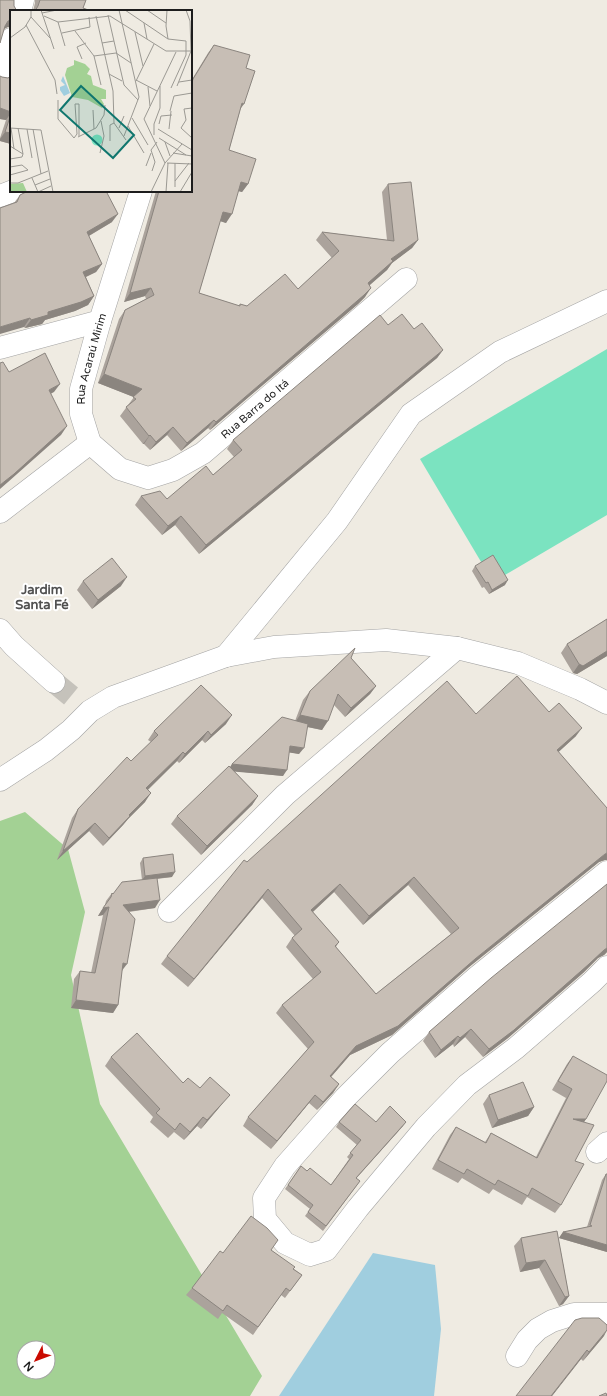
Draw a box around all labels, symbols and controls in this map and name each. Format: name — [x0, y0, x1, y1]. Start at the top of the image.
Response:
inset map — [10, 10, 192, 192]
street label: Rua Acaraú Mirim — [75, 311, 109, 404]
street label: Rua Barra do Itá — [218, 376, 291, 441]
district label: Jardim Santa Fé — [15, 582, 69, 613]
north arrow — [16, 1340, 56, 1380]
text: N — [21, 1359, 37, 1374]

